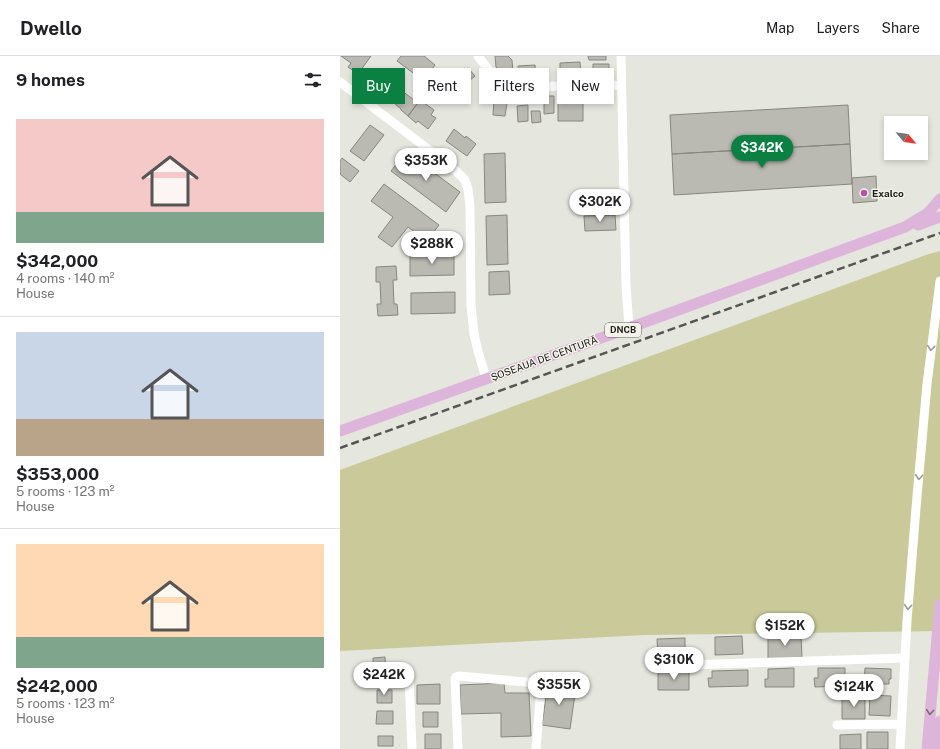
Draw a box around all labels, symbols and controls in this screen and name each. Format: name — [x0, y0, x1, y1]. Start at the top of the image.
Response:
text: Dwello — [20, 17, 82, 39]
text: Map — [766, 20, 794, 36]
text: Layers — [816, 20, 860, 36]
text: Share — [882, 20, 920, 36]
chip: Buy — [352, 68, 405, 104]
chip: Rent — [413, 68, 471, 104]
chip: Filters — [479, 68, 549, 104]
chip: New — [557, 68, 614, 104]
icon: filters — [302, 69, 324, 91]
text: 9 homes — [16, 70, 85, 90]
north arrow — [884, 116, 928, 160]
map controls — [884, 116, 928, 160]
pin: $342K — [734, 135, 790, 169]
text: $342K — [740, 140, 784, 155]
icon: home — [134, 145, 206, 217]
pin: $353K — [398, 148, 454, 182]
text: $353K — [404, 153, 448, 168]
place label: Exalco — [872, 187, 904, 199]
marker: Exalco — [859, 188, 869, 198]
pin: $302K — [572, 189, 628, 223]
text: $302K — [578, 194, 622, 209]
pin: $288K — [404, 231, 460, 265]
text: $288K — [410, 236, 454, 251]
text: $342,000 — [16, 251, 98, 271]
text: 4 rooms · 140 m² — [16, 271, 115, 286]
text: House — [16, 286, 55, 301]
road number: DNCB — [605, 323, 641, 337]
street label: ȘOSEAUA DE CENTURĂ — [489, 333, 599, 383]
one-way arrow — [927, 345, 936, 351]
icon: home — [134, 358, 206, 430]
text: $353,000 — [16, 464, 99, 484]
one-way arrow — [914, 474, 923, 480]
text: 5 rooms · 123 m² — [16, 484, 115, 499]
text: House — [16, 499, 55, 514]
icon: home — [134, 570, 206, 642]
one-way arrow — [904, 604, 913, 610]
pin: $152K — [757, 613, 813, 647]
text: $152K — [765, 618, 805, 633]
pin: $310K — [646, 647, 702, 681]
text: $310K — [654, 652, 694, 667]
pin: $242K — [356, 662, 412, 696]
text: $242K — [362, 667, 406, 682]
pin: $355K — [531, 672, 587, 706]
pin: $124K — [826, 674, 882, 708]
text: $242,000 — [16, 676, 98, 696]
text: $355K — [537, 677, 581, 692]
text: $124K — [834, 679, 874, 694]
text: 5 rooms · 123 m² — [16, 696, 115, 711]
one-way arrow — [926, 709, 935, 715]
text: House — [16, 711, 55, 726]

